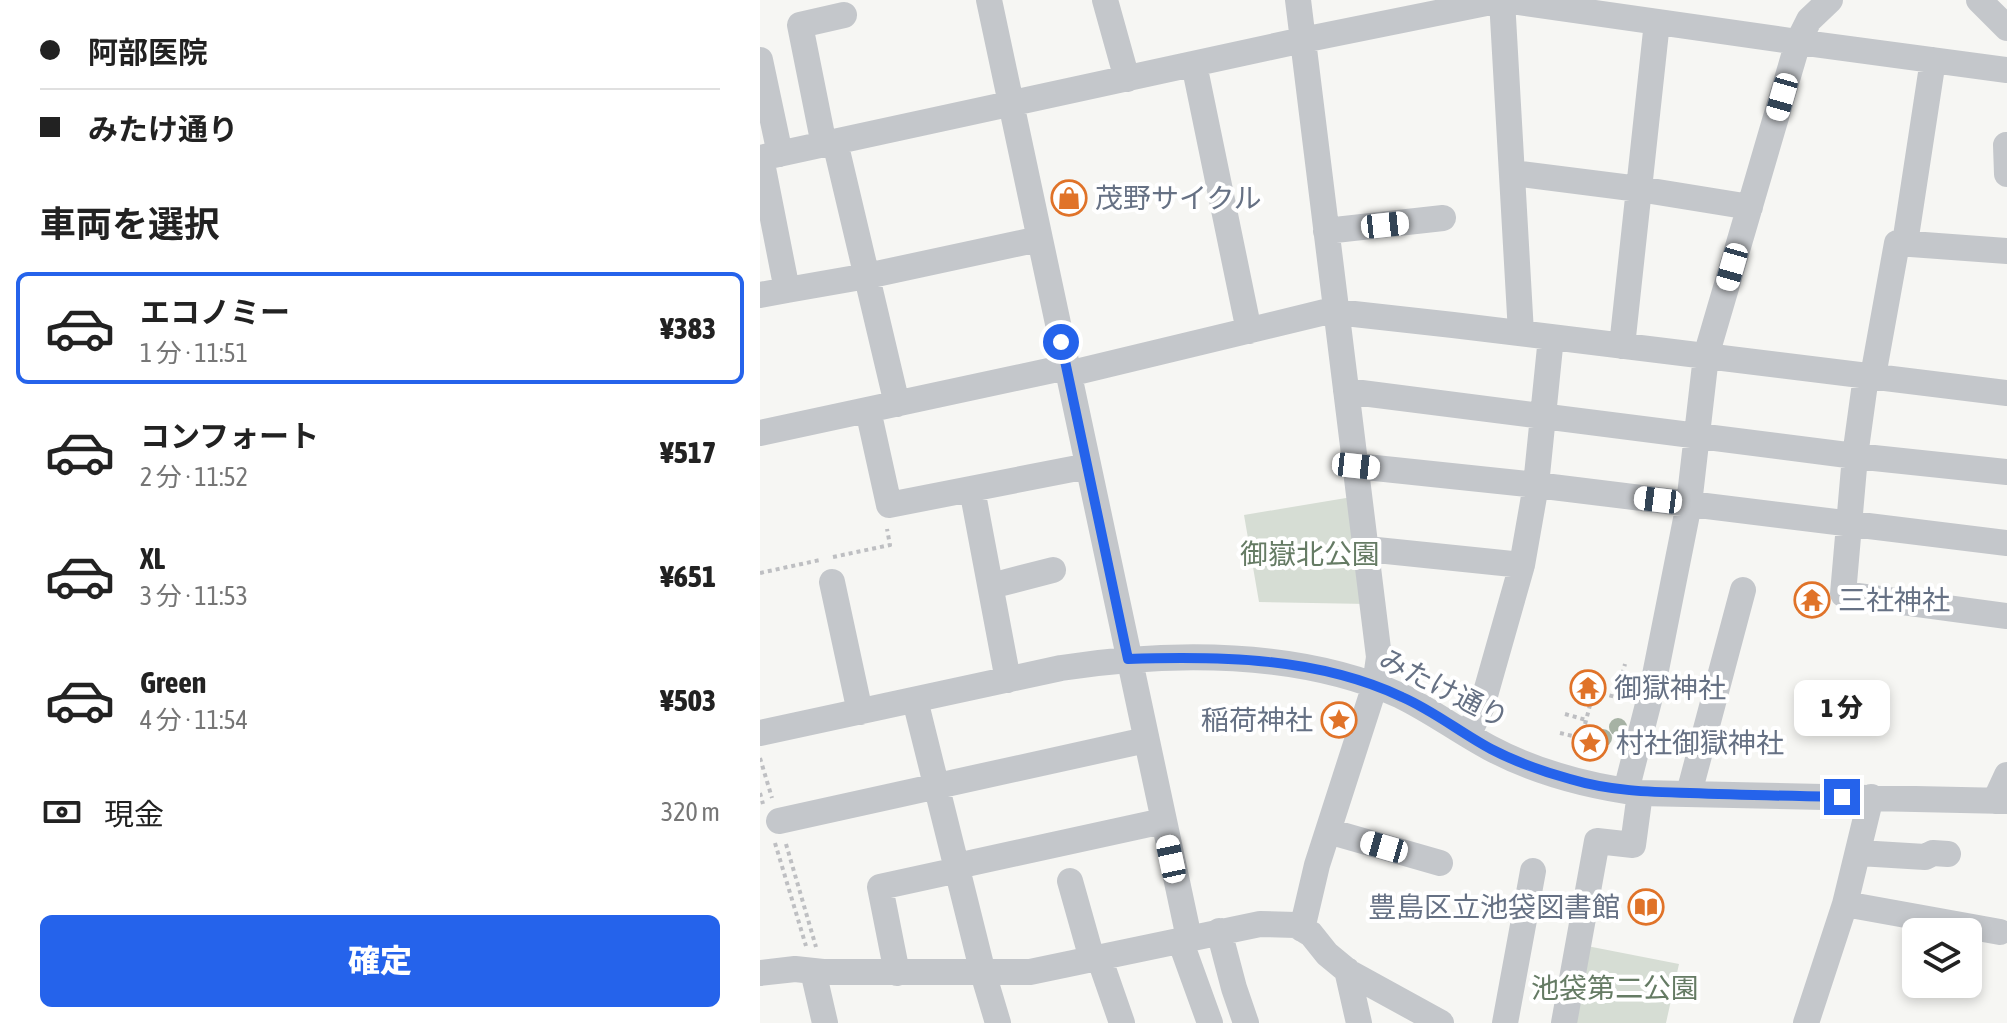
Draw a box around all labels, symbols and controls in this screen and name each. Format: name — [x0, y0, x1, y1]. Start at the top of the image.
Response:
text: 阿部医院 — [88, 35, 208, 69]
car — [1764, 71, 1800, 123]
text: みたけ通り — [88, 112, 238, 146]
shop icon: 茂野サイクル — [1050, 179, 1088, 217]
place label: 茂野サイクル — [1095, 182, 1262, 214]
text: 車両を選択 — [40, 203, 220, 245]
car — [1360, 211, 1410, 239]
car — [1714, 241, 1750, 293]
icon: car — [44, 292, 116, 364]
text: エコノミー — [140, 295, 290, 329]
text: ¥383 — [660, 311, 716, 345]
route start — [1043, 324, 1079, 360]
text: 1 分 · 11:51 — [140, 338, 248, 368]
icon: car — [44, 416, 116, 488]
text: コンフォート — [140, 419, 319, 453]
text: ¥517 — [660, 435, 716, 469]
car — [1331, 452, 1381, 480]
text: 2 分 · 11:52 — [140, 462, 248, 492]
car — [1633, 485, 1683, 515]
park label: 御嶽北公園 — [1240, 538, 1380, 570]
icon: car — [44, 540, 116, 612]
text: XL — [140, 541, 165, 575]
text: ¥651 — [660, 559, 716, 593]
text: 3 分 · 11:53 — [140, 581, 248, 611]
temple icon: 三社神社 — [1793, 581, 1831, 619]
place label: 三社神社 — [1838, 584, 1950, 616]
street label: みたけ通り — [1374, 642, 1514, 734]
icon: car — [44, 664, 116, 736]
text: Green — [140, 665, 206, 699]
temple icon: 御獄神社 — [1569, 669, 1607, 707]
place label: 御獄神社 — [1614, 672, 1726, 704]
callout: 1 分 — [1794, 681, 1890, 737]
text: ¥503 — [660, 683, 716, 717]
text: 1 分 — [1821, 693, 1863, 723]
place icon: 稲荷神社 — [1320, 701, 1358, 739]
place label: 稲荷神社 — [1201, 704, 1313, 736]
text: 4 分 · 11:54 — [140, 705, 248, 735]
place icon: 村社御獄神社 — [1571, 724, 1609, 762]
place label: 村社御獄神社 — [1616, 727, 1784, 759]
route end — [1824, 779, 1860, 815]
icon: cash — [40, 790, 84, 834]
text: 現金 — [104, 797, 164, 831]
text: 320 m — [661, 797, 720, 827]
car — [1358, 829, 1410, 865]
car — [1154, 833, 1188, 885]
library icon: 豊島区立池袋図書館 — [1627, 888, 1665, 926]
place label: 豊島区立池袋図書館 — [1368, 891, 1620, 923]
button: 確定 — [40, 915, 720, 1007]
map controls — [1902, 918, 1982, 998]
button: layers — [1902, 918, 1982, 998]
park label: 池袋第二公園 — [1531, 972, 1699, 1004]

